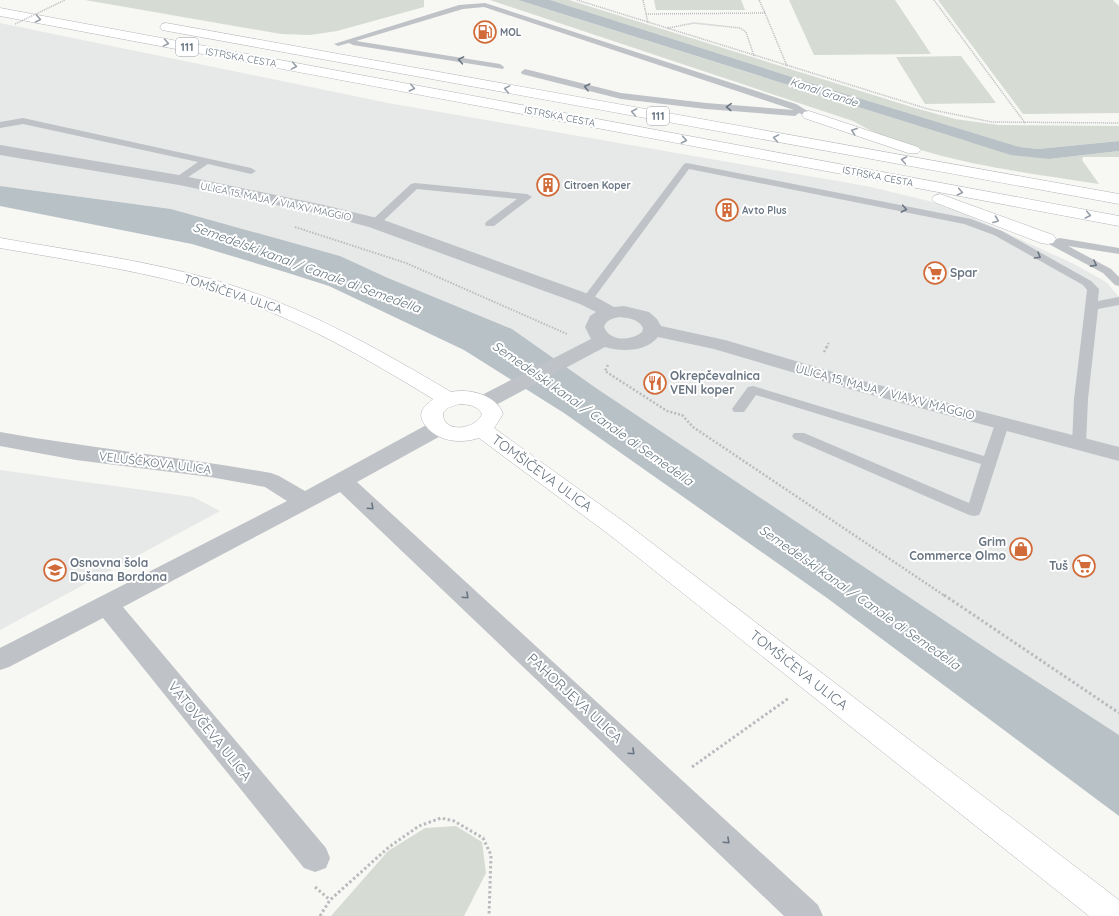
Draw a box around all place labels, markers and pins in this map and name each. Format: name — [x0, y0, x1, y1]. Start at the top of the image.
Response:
fuel station icon: MOL — [472, 19, 498, 45]
place label: MOL — [500, 26, 522, 39]
building icon: Citroen Koper — [535, 172, 561, 198]
place label: Citroen Koper — [564, 179, 631, 192]
building icon: Avto Plus — [714, 197, 740, 223]
place label: Avto Plus — [742, 204, 787, 217]
supermarket icon: Spar — [922, 260, 948, 286]
place label: Spar — [950, 265, 977, 280]
place label: Okrepčevalnica VENI koper — [670, 368, 760, 397]
restaurant icon: Okrepčevalnica VENI koper — [642, 370, 668, 396]
place label: Grim Commerce Olmo — [909, 534, 1007, 563]
shop icon: Grim Commerce Olmo — [1008, 536, 1034, 562]
supermarket icon: Tuš — [1071, 553, 1097, 579]
place label: Osnovna šola Dušana Bordona — [70, 555, 167, 584]
school or university icon: Osnovna šola Dušana Bordona — [42, 557, 68, 583]
place label: Tuš — [1049, 558, 1068, 573]

